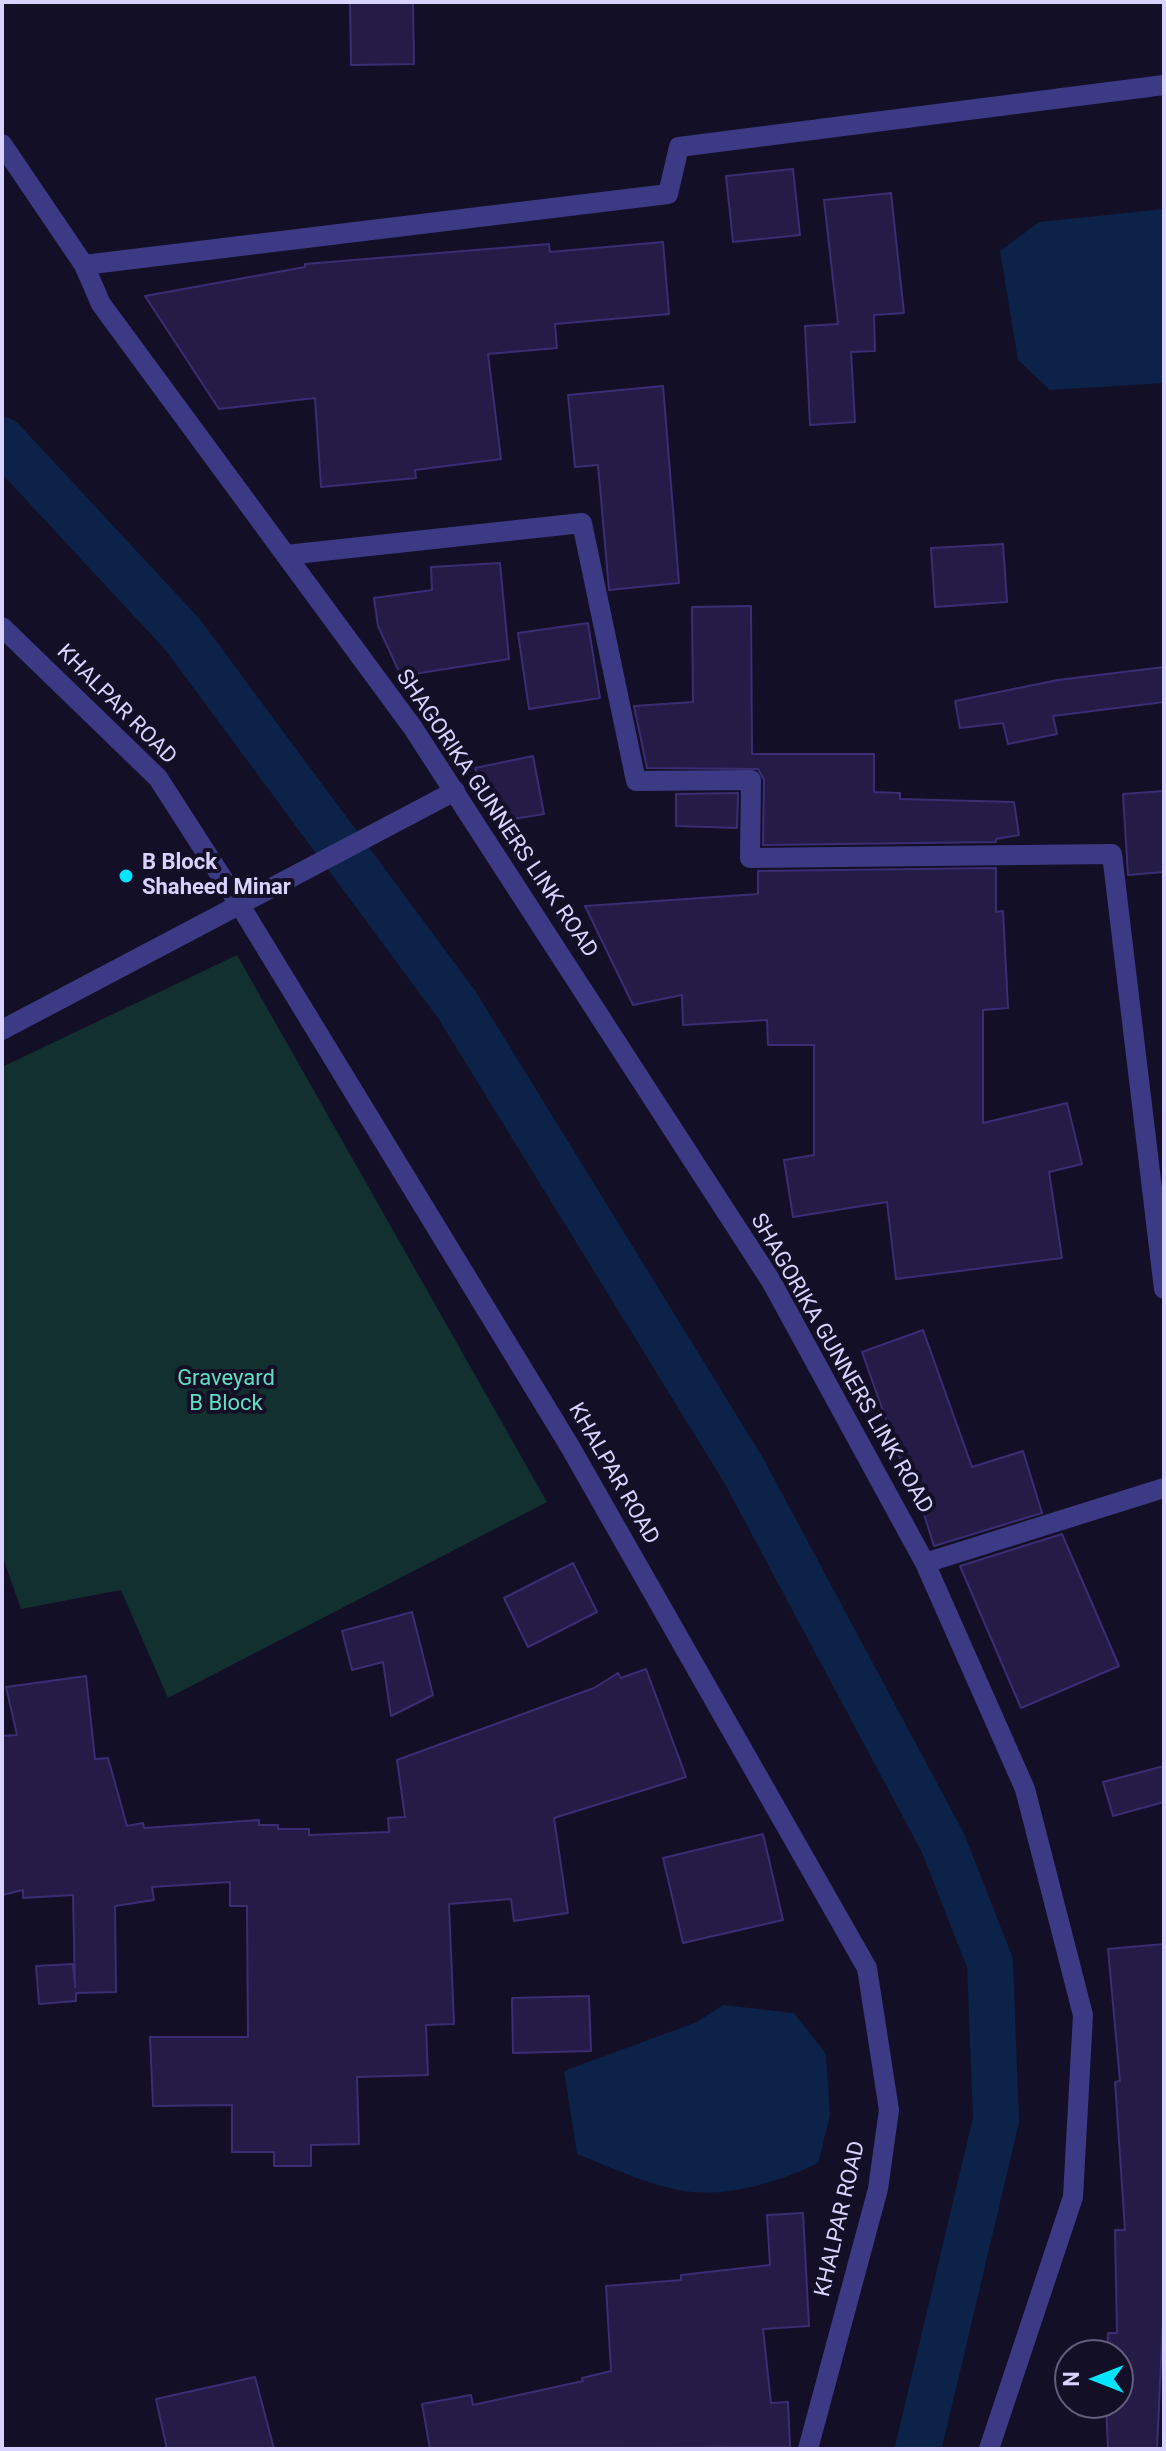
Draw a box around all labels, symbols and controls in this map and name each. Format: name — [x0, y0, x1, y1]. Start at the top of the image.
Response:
street label: KHALPAR ROAD — [50, 639, 182, 771]
street label: SHAGORIKA GUNNERS LINK ROAD — [390, 665, 602, 963]
place label: B Block Shaheed Minar — [142, 850, 291, 902]
marker: B Block Shaheed Minar — [117, 867, 135, 885]
street label: SHAGORIKA GUNNERS LINK ROAD — [744, 1209, 938, 1519]
park label: Graveyard B Block — [177, 1366, 275, 1418]
street label: KHALPAR ROAD — [562, 1399, 664, 1549]
street label: KHALPAR ROAD — [810, 2139, 872, 2299]
north arrow — [1054, 2339, 1134, 2419]
text: N — [1059, 2371, 1084, 2387]

